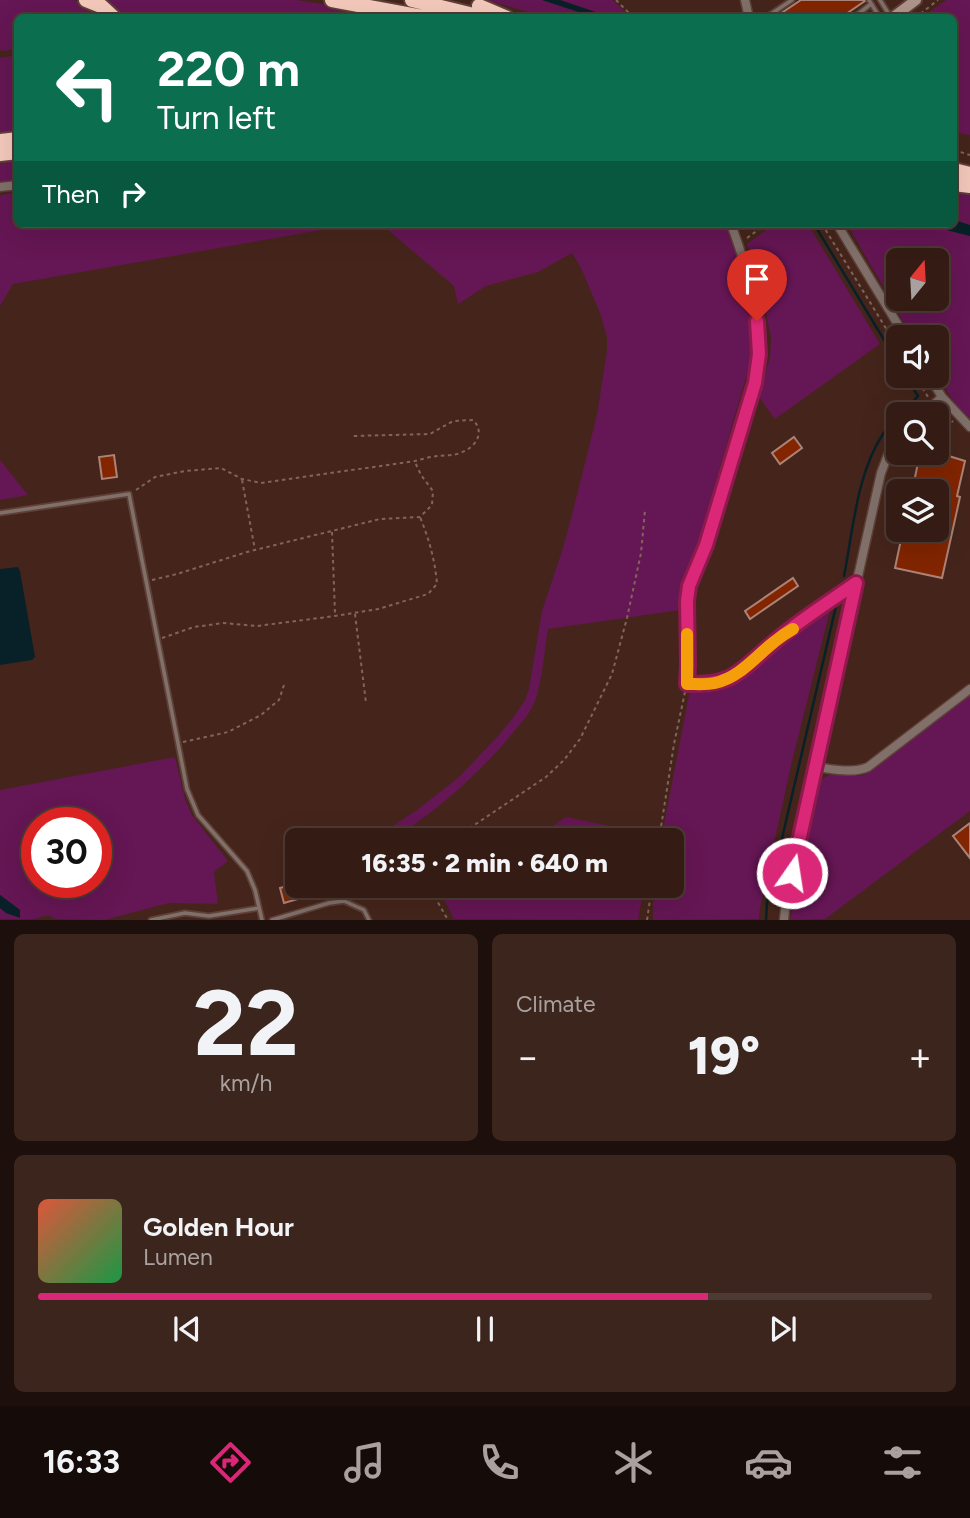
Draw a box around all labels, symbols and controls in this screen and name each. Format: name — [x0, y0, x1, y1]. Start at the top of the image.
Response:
text: 220 m — [157, 39, 300, 98]
icon: left — [42, 42, 133, 133]
text: Turn left — [157, 99, 276, 137]
icon: right — [114, 175, 152, 213]
text: Then — [42, 178, 100, 210]
north arrow — [886, 248, 948, 312]
map controls — [886, 248, 949, 542]
pin — [727, 249, 787, 321]
icon: arrive — [738, 260, 776, 298]
button: sound — [886, 325, 949, 388]
button: search — [886, 402, 949, 465]
button: layers — [886, 479, 949, 542]
speed limit sign: 30 — [21, 807, 112, 898]
position arrow — [755, 836, 829, 910]
text: 16:35 · 2 min · 640 m — [361, 847, 608, 879]
text: 22 — [193, 969, 299, 1078]
text: Climate — [516, 990, 595, 1018]
text: 19° — [688, 1025, 760, 1087]
text: − — [516, 1034, 540, 1080]
text: + — [908, 1034, 932, 1080]
text: km/h — [220, 1069, 272, 1097]
text: Golden Hour — [143, 1211, 294, 1243]
text: Lumen — [143, 1243, 213, 1271]
icon: previous — [168, 1310, 206, 1348]
icon: pause — [466, 1310, 504, 1348]
icon: next — [764, 1310, 802, 1348]
icon: directions — [206, 1438, 255, 1487]
icon: music — [340, 1438, 389, 1487]
icon: phone — [475, 1438, 524, 1487]
icon: climate — [609, 1438, 658, 1487]
icon: car — [744, 1438, 793, 1487]
icon: filters — [878, 1438, 927, 1487]
text: 16:33 — [43, 1443, 120, 1481]

